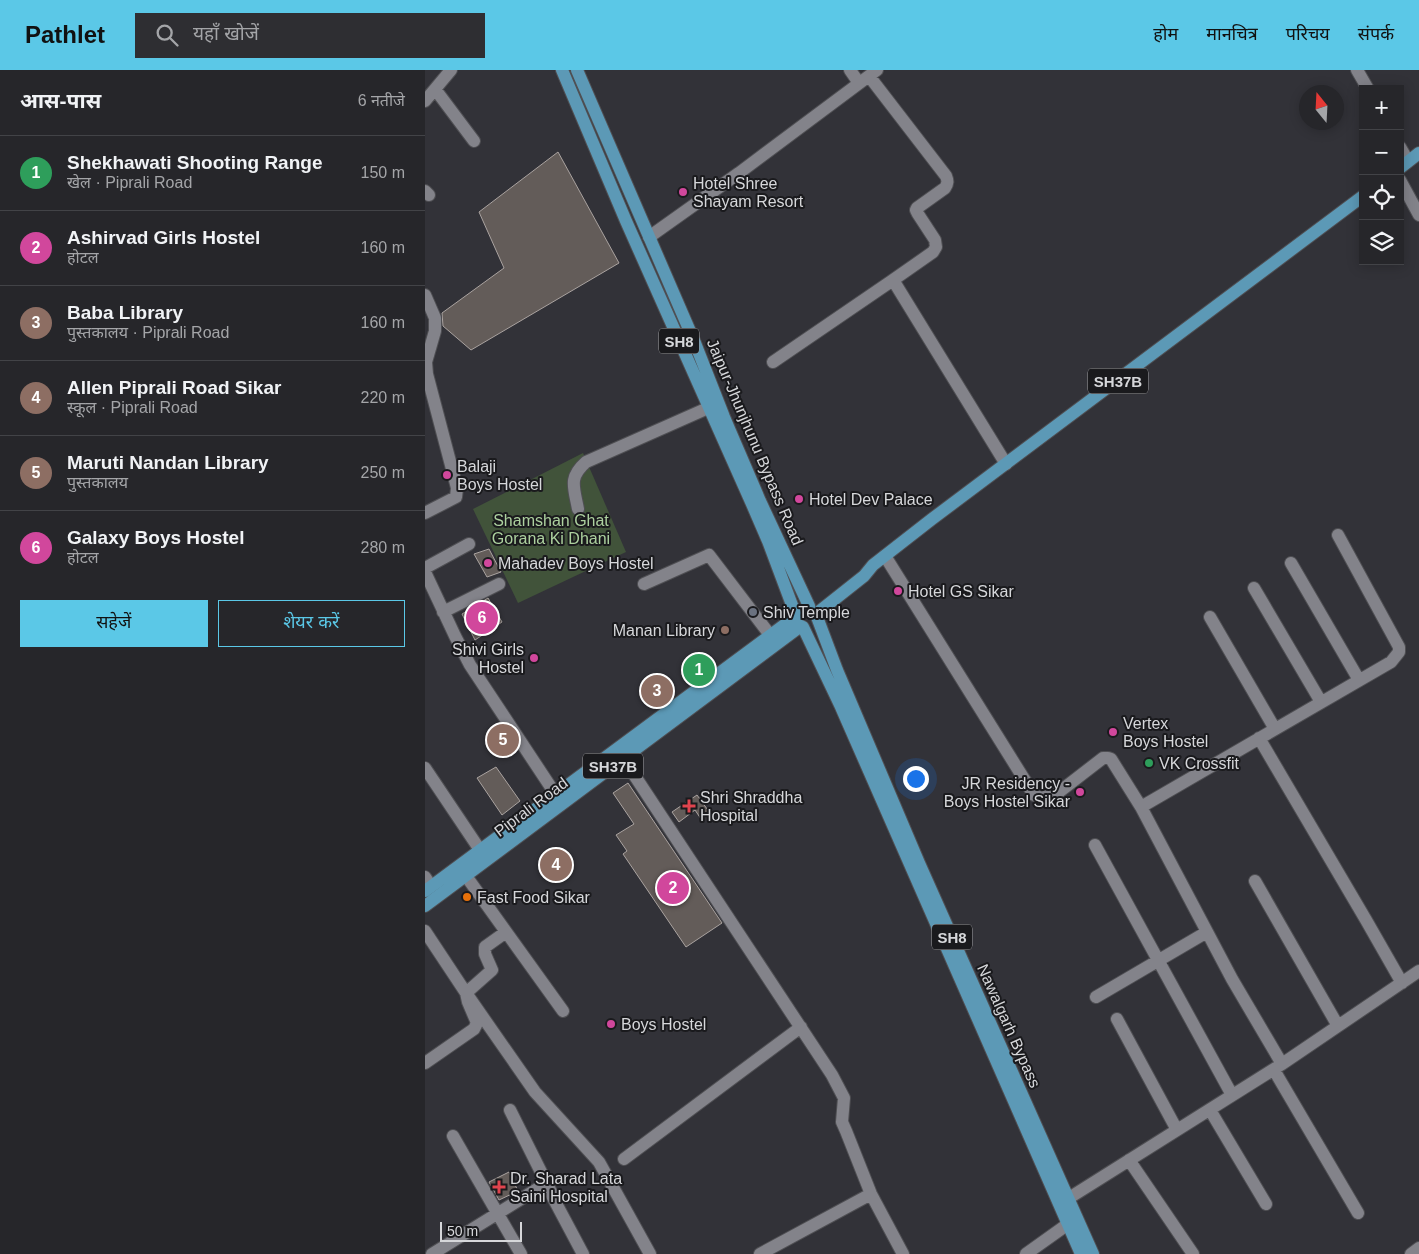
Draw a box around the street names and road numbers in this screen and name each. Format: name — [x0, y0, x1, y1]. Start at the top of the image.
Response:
road number: SH8 — [659, 328, 699, 354]
street label: Jaipur-Jhunjhunu Bypass Road — [704, 336, 806, 548]
road number: SH37B — [1088, 368, 1148, 394]
road number: SH37B — [583, 754, 643, 778]
street label: Piprali Road — [491, 774, 571, 840]
road number: SH8 — [932, 924, 972, 950]
street label: Nawalgarh Bypass — [974, 962, 1044, 1090]

